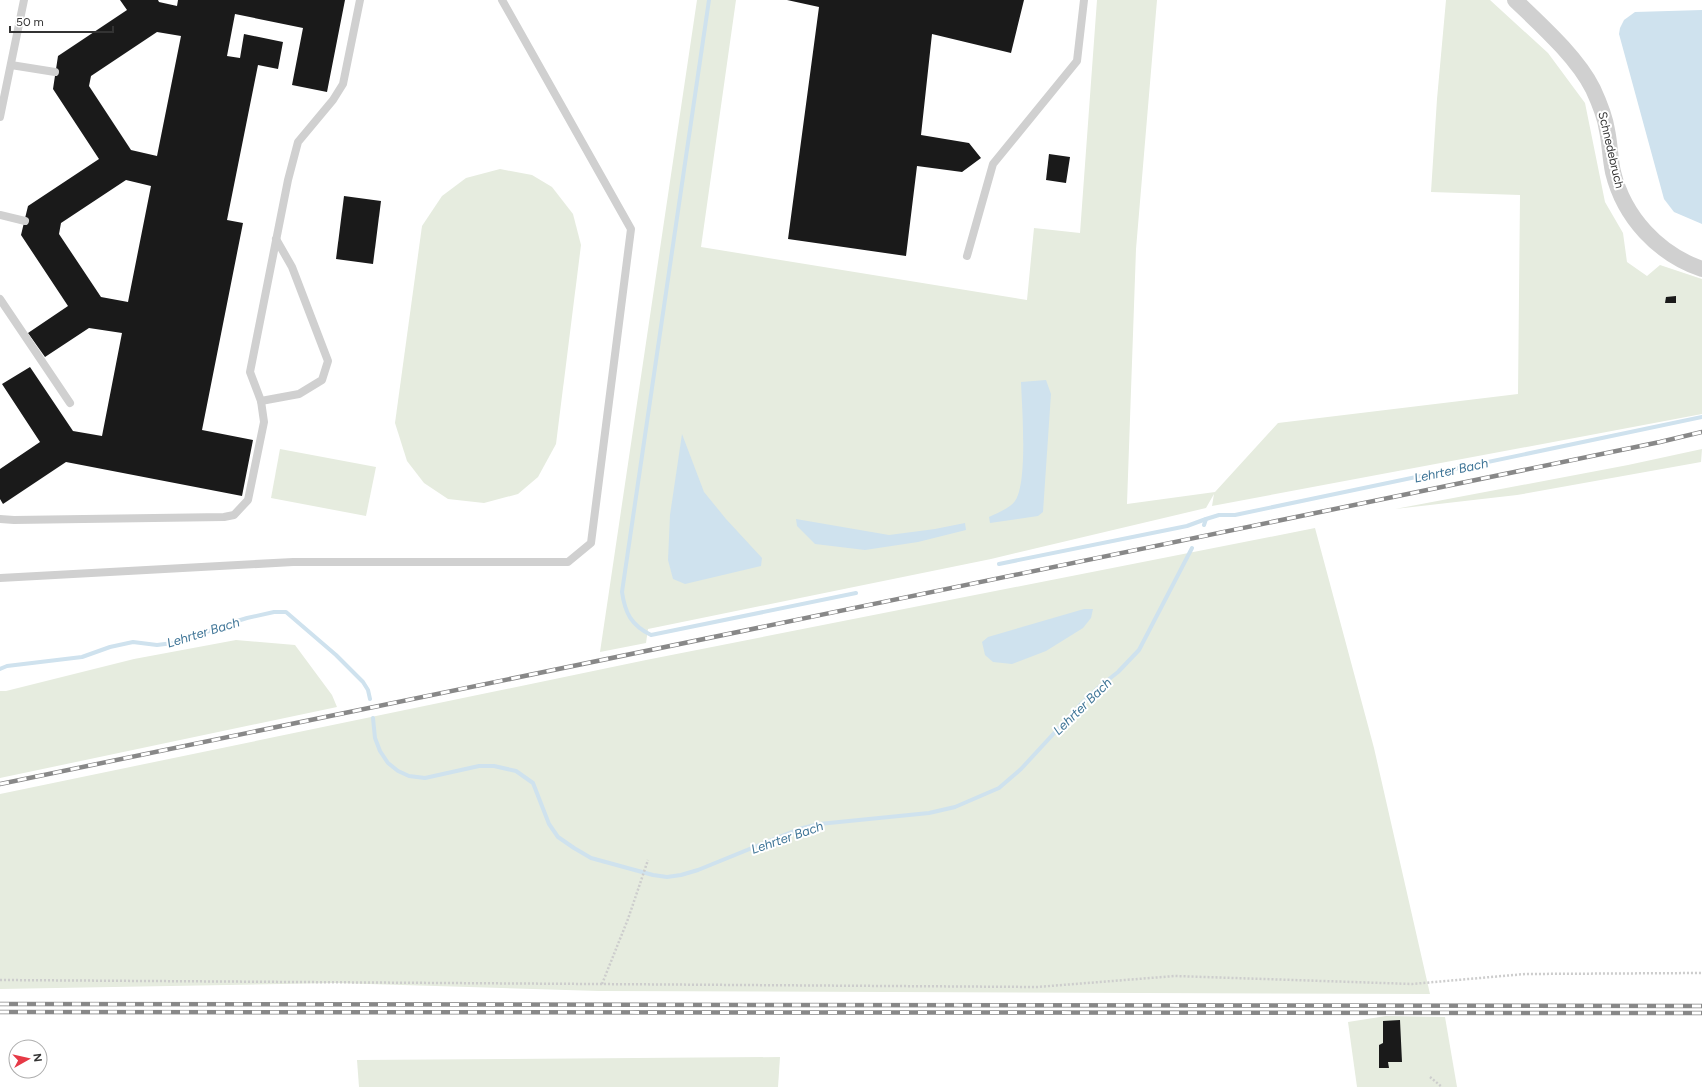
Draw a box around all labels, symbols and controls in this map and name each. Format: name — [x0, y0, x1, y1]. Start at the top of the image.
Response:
scale bar — [10, 8, 113, 34]
text: 50 m — [16, 15, 44, 29]
street label: Schnedebruch — [1595, 110, 1627, 190]
water label: Lehrter Bach — [1413, 455, 1489, 486]
water label: Lehrter Bach — [165, 614, 241, 651]
water label: Lehrter Bach — [1050, 675, 1115, 738]
water label: Lehrter Bach — [749, 818, 825, 857]
north arrow — [8, 1039, 48, 1079]
text: N — [30, 1053, 44, 1063]

